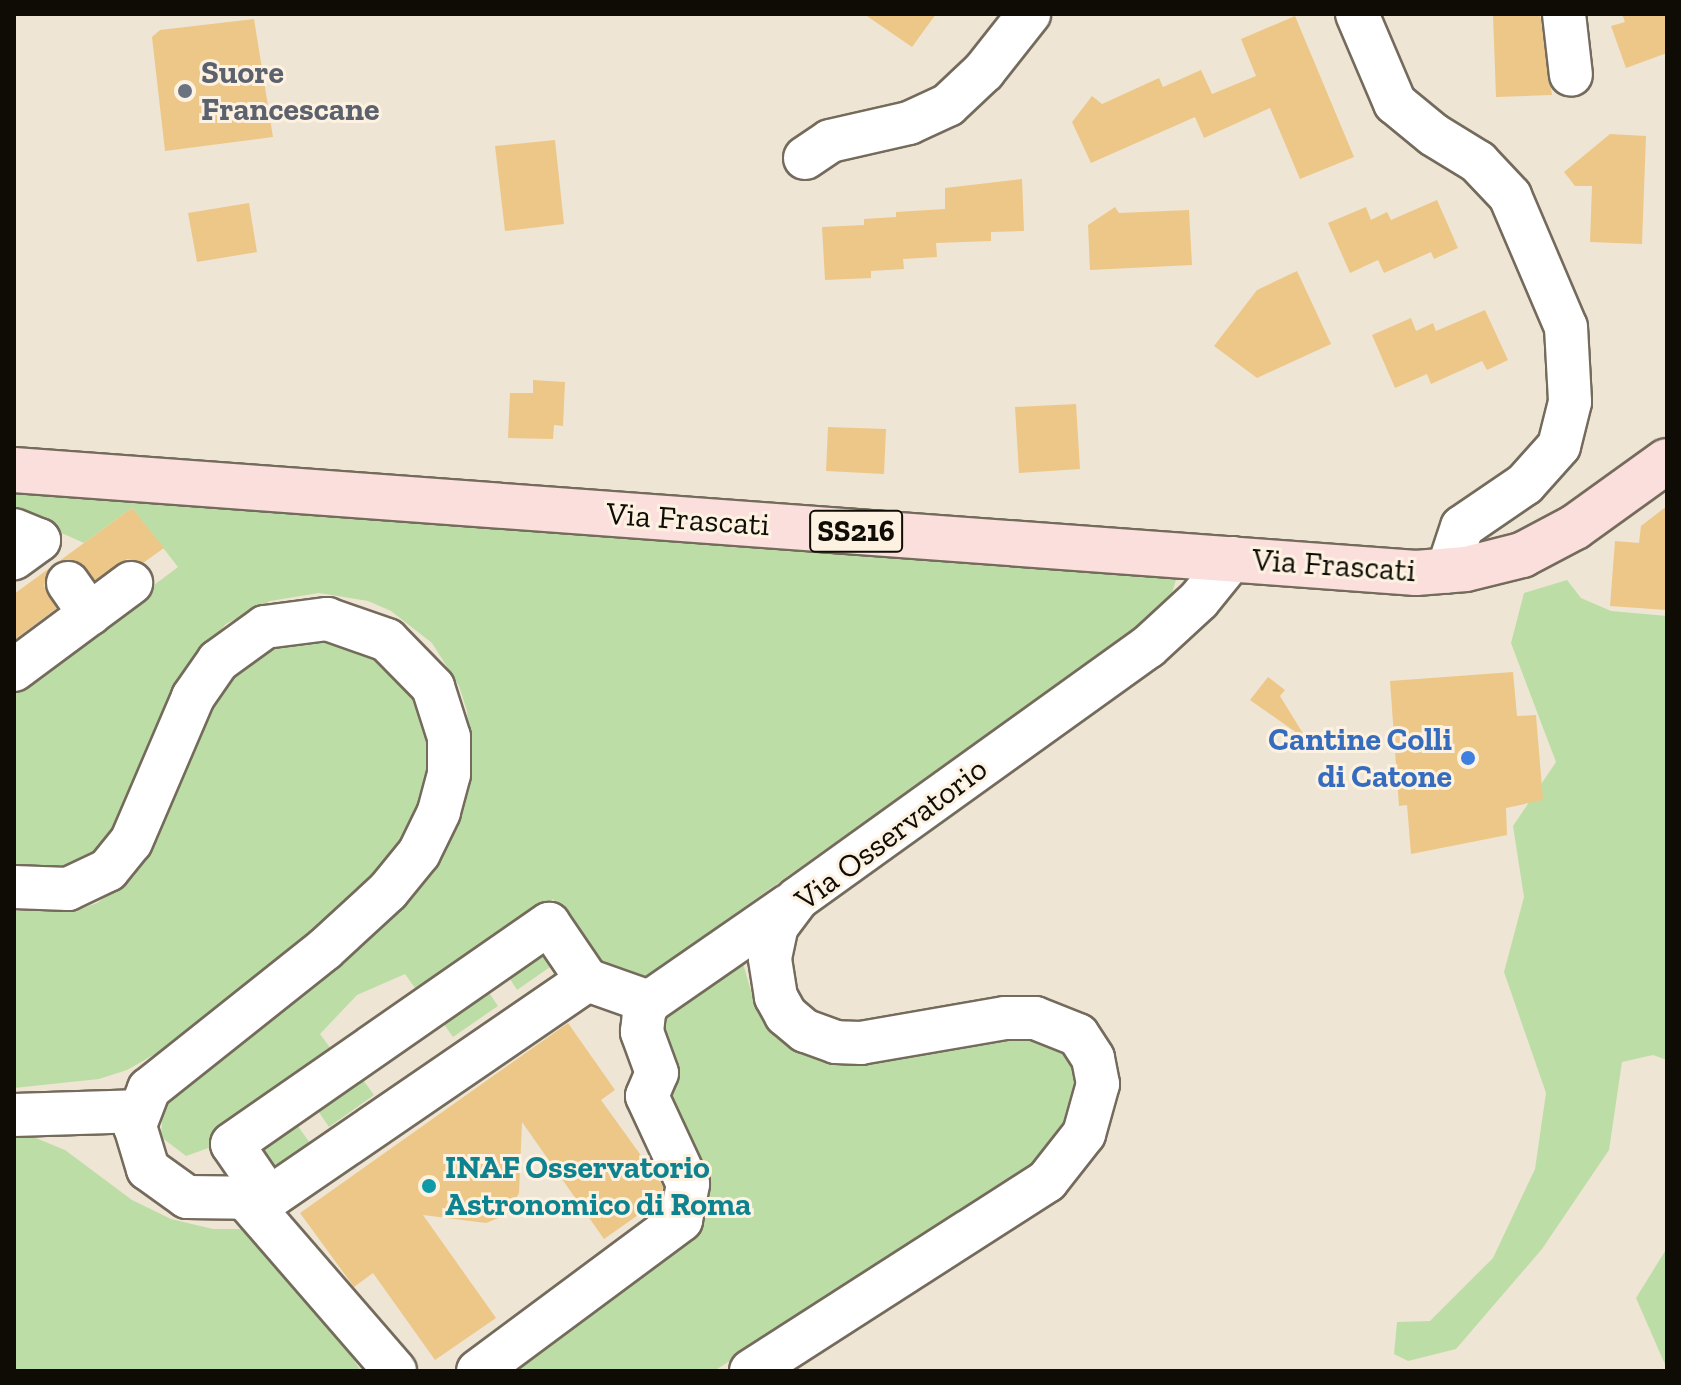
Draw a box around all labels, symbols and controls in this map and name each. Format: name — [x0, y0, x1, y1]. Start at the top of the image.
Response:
place label: Suore Francescane — [201, 54, 379, 129]
marker: Suore Francescane — [176, 82, 194, 100]
street label: Via Frascati — [605, 494, 771, 544]
road number: SS216 — [808, 505, 904, 557]
street label: Via Frascati — [1251, 540, 1417, 590]
place label: Cantine Colli di Catone — [1268, 721, 1452, 796]
street label: Via Osservatorio — [787, 749, 995, 919]
marker: Cantine Colli di Catone — [1459, 749, 1477, 767]
place label: INAF Osservatorio Astronomico di Roma — [445, 1149, 751, 1224]
marker: INAF Osservatorio Astronomico di Roma — [420, 1177, 438, 1195]

